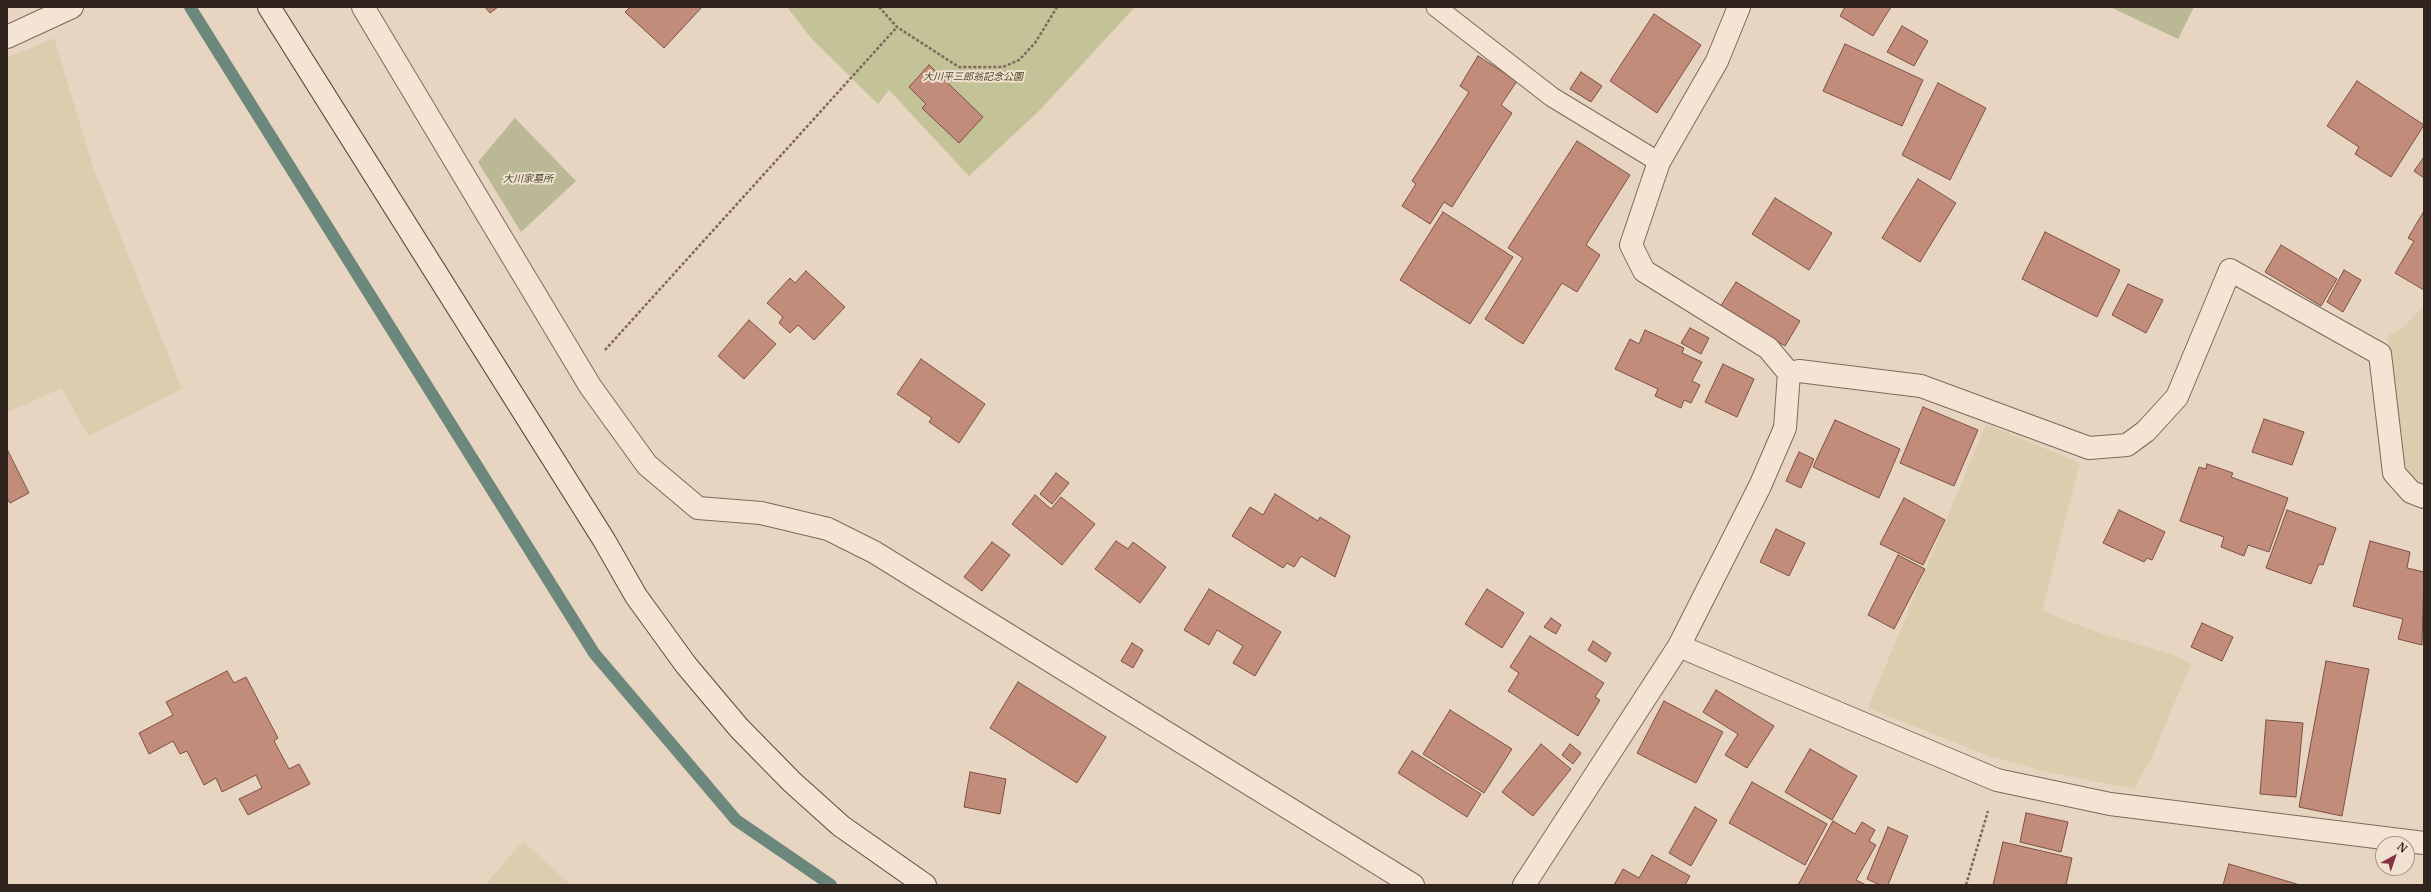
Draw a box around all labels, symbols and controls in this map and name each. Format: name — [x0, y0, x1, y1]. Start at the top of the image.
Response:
park label: 大川平三郎翁記念公園 — [923, 71, 1023, 83]
park label: 大川家墓所 — [503, 173, 553, 185]
north arrow — [2375, 836, 2415, 876]
text: N — [2394, 839, 2410, 856]

